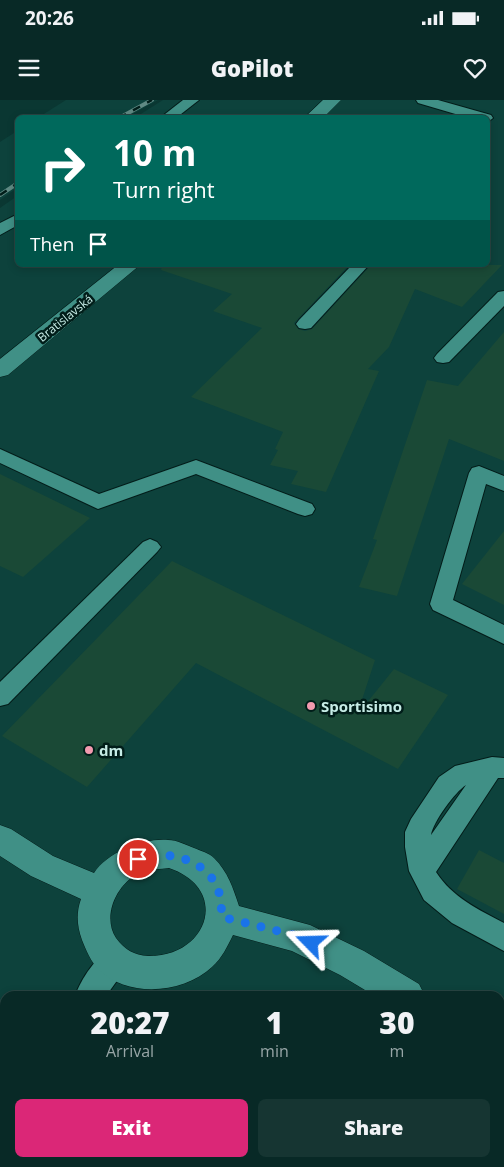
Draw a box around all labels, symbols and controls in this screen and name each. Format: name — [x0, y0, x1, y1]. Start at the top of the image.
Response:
text: 20:26 — [25, 5, 74, 31]
text: GoPilot — [211, 53, 293, 83]
icon: menu — [15, 54, 43, 82]
icon: heart — [461, 54, 489, 82]
text: 10 m — [113, 129, 196, 176]
icon: right — [30, 135, 95, 200]
text: Turn right — [113, 174, 215, 204]
icon: arrive — [84, 230, 112, 258]
text: Then — [30, 231, 74, 257]
street label: Bratislavská — [34, 290, 96, 346]
place label: Sportisimo — [321, 696, 402, 716]
marker: Sportisimo — [305, 700, 317, 712]
place label: dm — [99, 740, 123, 760]
marker: dm — [83, 744, 95, 756]
pin — [117, 838, 159, 880]
icon: arrive — [124, 845, 152, 873]
position arrow — [284, 916, 336, 968]
text: 20:27 — [91, 1002, 170, 1043]
text: 1 — [266, 1002, 283, 1043]
text: 30 — [379, 1002, 414, 1043]
text: Arrival — [106, 1040, 154, 1062]
text: min — [260, 1040, 289, 1062]
text: m — [389, 1040, 404, 1062]
button: Exit — [15, 1099, 248, 1157]
button: Share — [258, 1099, 490, 1157]

